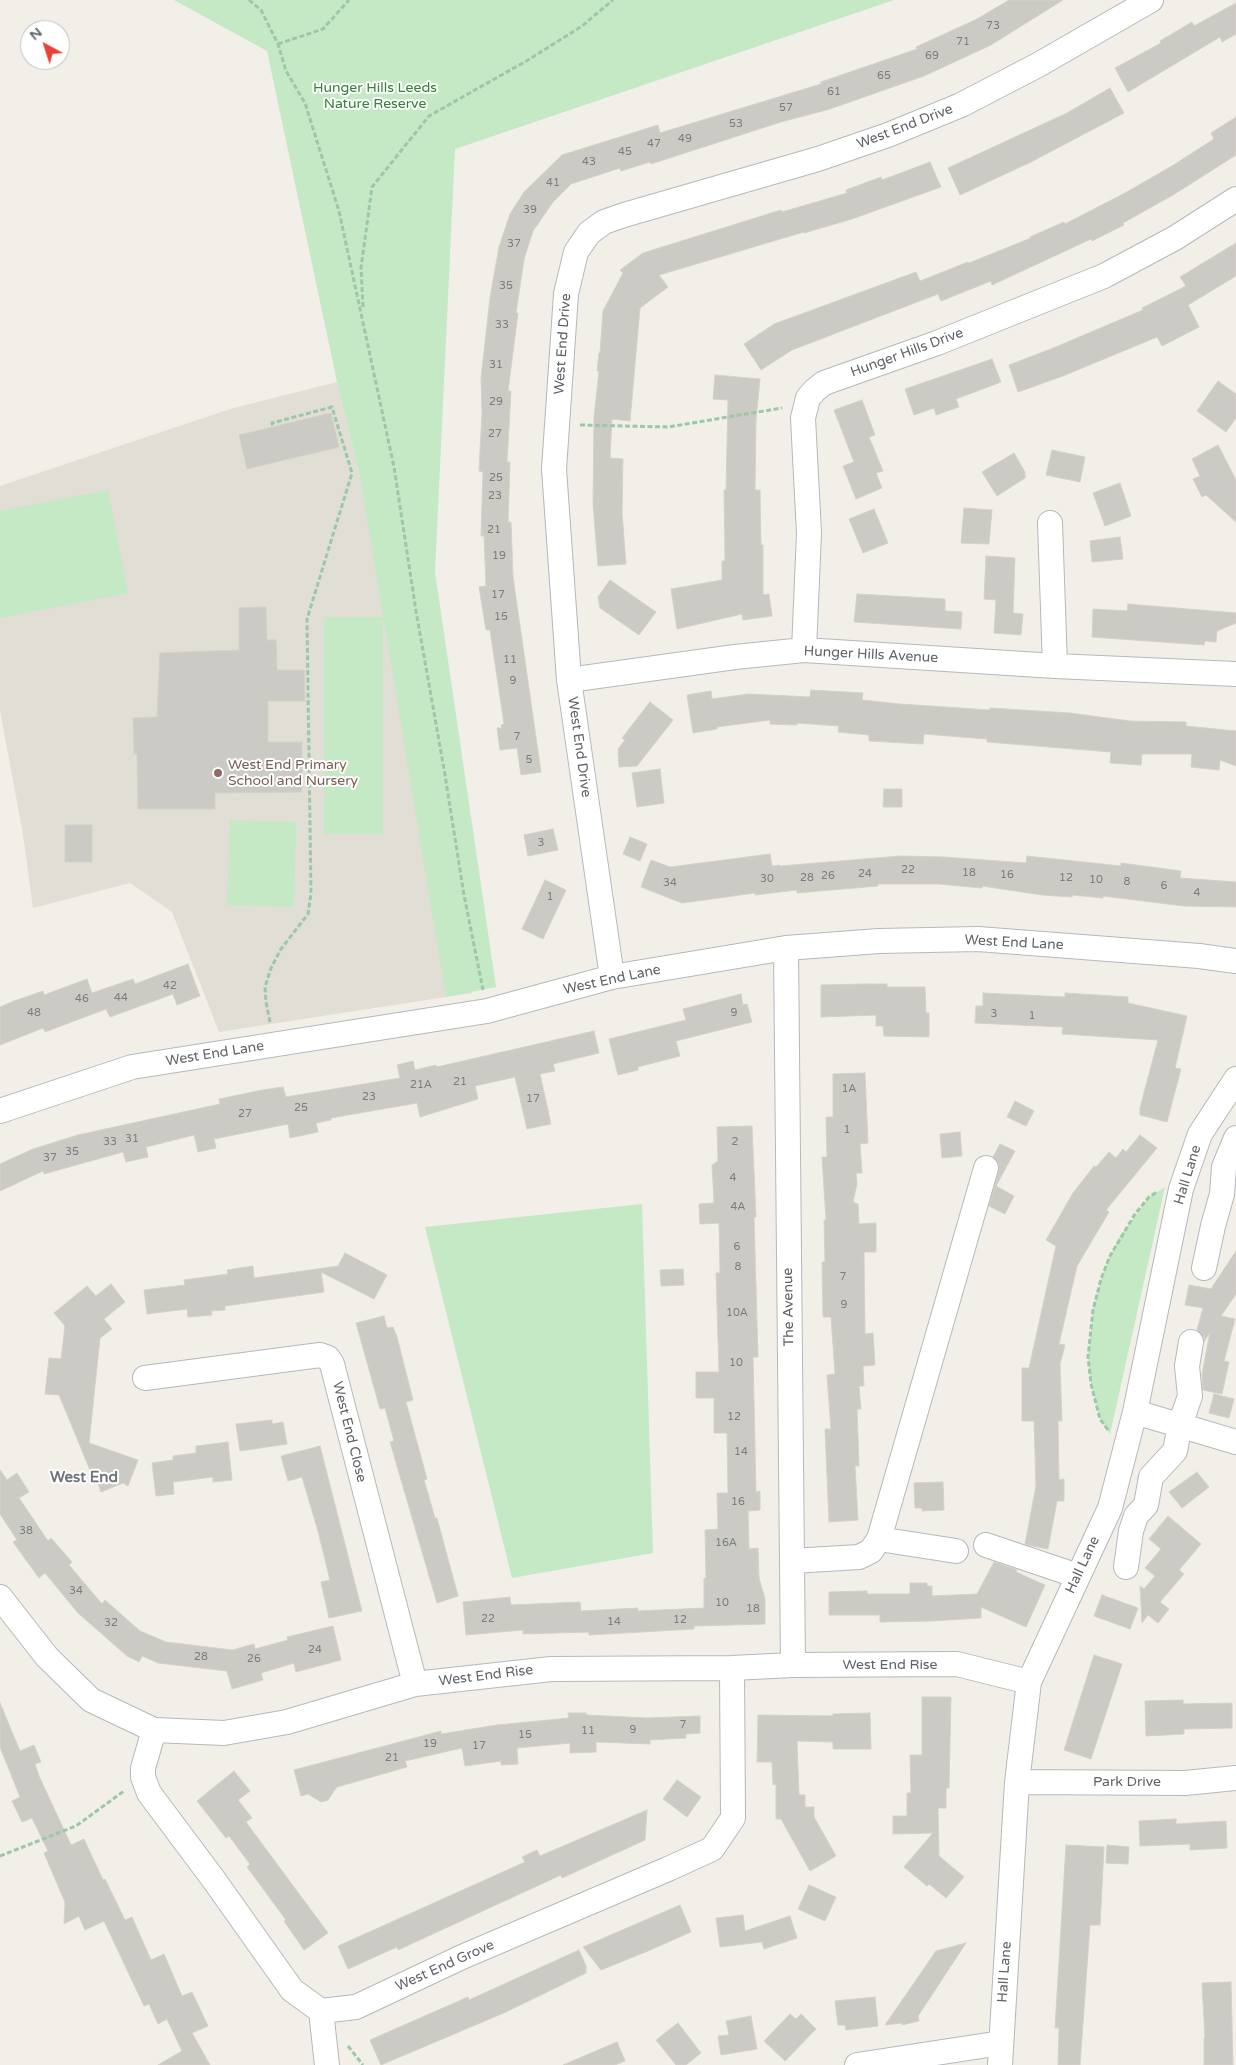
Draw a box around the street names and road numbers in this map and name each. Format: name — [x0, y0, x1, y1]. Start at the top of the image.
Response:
street label: West End Drive — [855, 101, 955, 153]
street label: West End Drive — [551, 293, 575, 395]
street label: Hunger Hills Drive — [848, 325, 966, 381]
street label: Hunger Hills Avenue — [803, 643, 939, 667]
street label: West End Drive — [564, 696, 594, 798]
street label: West End Lane — [964, 932, 1064, 954]
street label: West End Lane — [562, 961, 662, 999]
street label: West End Lane — [165, 1038, 265, 1070]
street label: Hall Lane — [1171, 1143, 1205, 1207]
street label: The Avenue — [780, 1268, 798, 1346]
street label: West End Close — [328, 1380, 370, 1484]
street label: Hall Lane — [1062, 1534, 1104, 1596]
street label: West End Rise — [842, 1657, 938, 1673]
street label: West End Rise — [438, 1662, 534, 1690]
street label: Park Drive — [1093, 1774, 1161, 1790]
street label: West End Grove — [393, 1937, 497, 1995]
street label: Hall Lane — [994, 1941, 1016, 2003]

